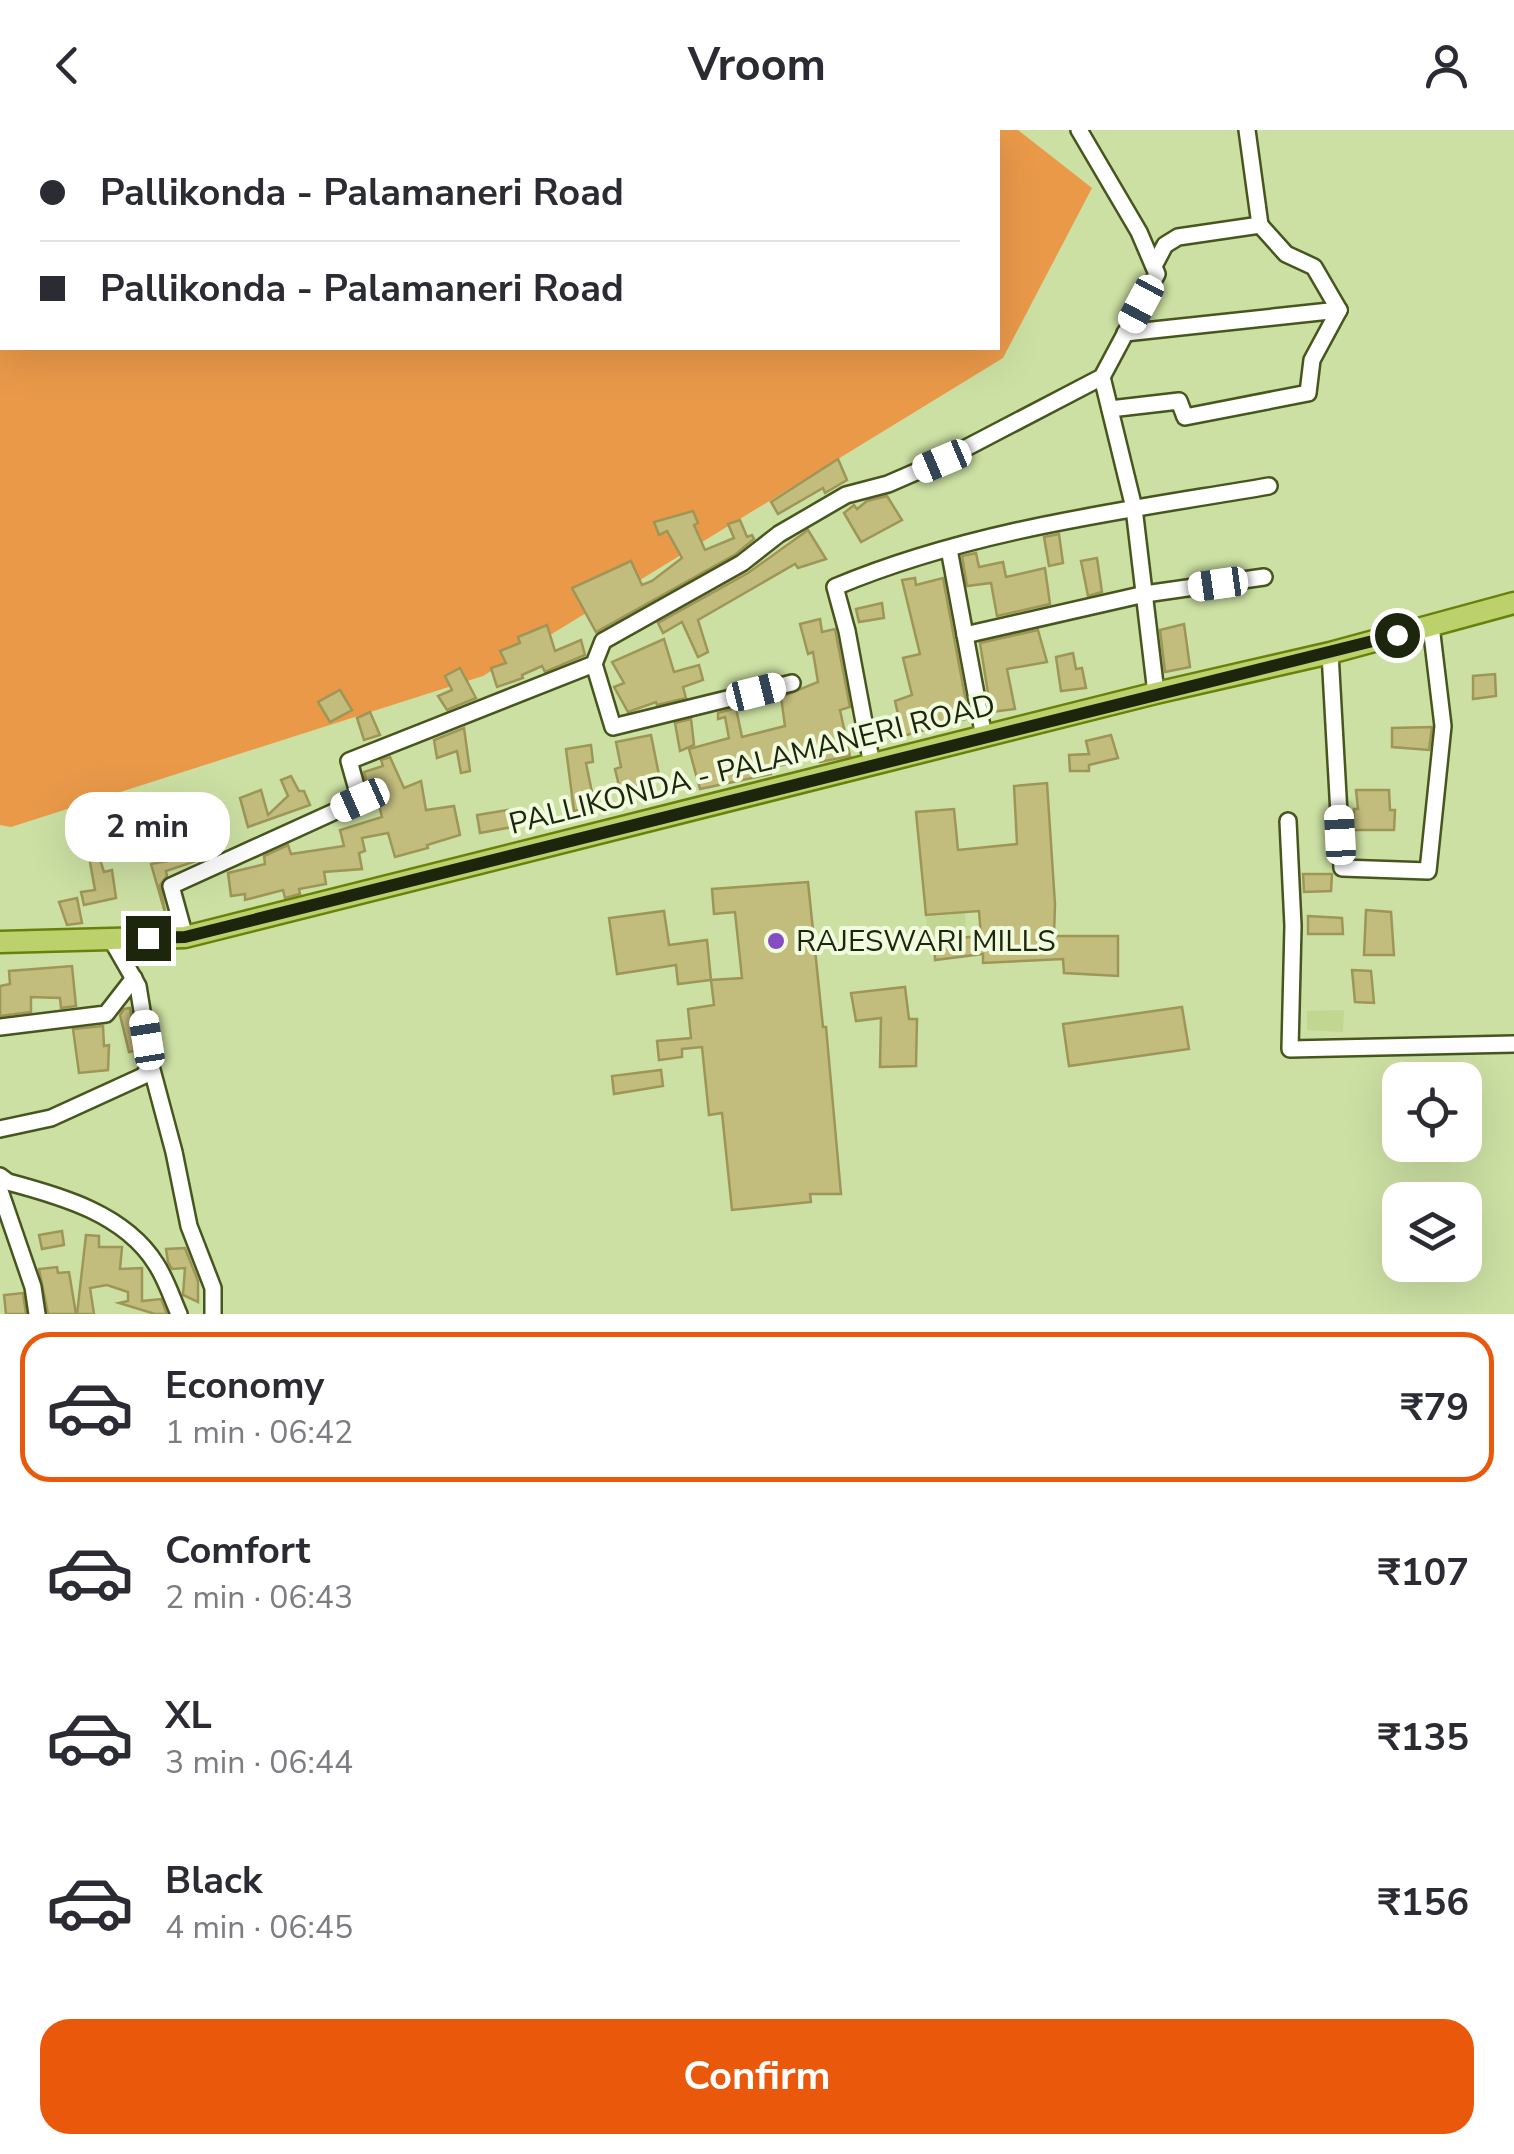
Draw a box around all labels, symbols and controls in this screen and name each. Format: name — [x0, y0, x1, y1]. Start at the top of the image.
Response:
text: Vroom — [688, 35, 826, 96]
icon: back — [40, 38, 95, 93]
icon: person — [1419, 38, 1474, 93]
text: Pallikonda - Palamaneri Road — [100, 167, 624, 218]
text: Pallikonda - Palamaneri Road — [100, 263, 624, 314]
car — [1114, 270, 1168, 338]
car — [909, 435, 975, 487]
car — [1186, 565, 1250, 603]
route start — [1375, 613, 1420, 658]
car — [723, 670, 789, 714]
street label: PALLIKONDA - PALAMANERI ROAD — [505, 684, 999, 845]
car — [326, 774, 394, 826]
callout: 2 min — [66, 793, 230, 863]
car — [1323, 804, 1357, 866]
text: 2 min — [106, 805, 189, 848]
route end — [126, 916, 171, 961]
place label: RAJESWARI MILLS — [796, 921, 1056, 962]
marker: RAJESWARI MILLS — [765, 930, 787, 952]
car — [127, 1008, 167, 1072]
map controls — [1382, 1062, 1482, 1282]
button: locate — [1382, 1062, 1482, 1162]
button: layers — [1382, 1182, 1482, 1282]
text: Economy — [165, 1360, 324, 1411]
icon: car — [45, 1362, 135, 1452]
text: ₹79 — [1401, 1382, 1469, 1433]
text: 1 min · 06:42 — [165, 1411, 353, 1454]
text: Comfort — [165, 1525, 310, 1576]
icon: car — [45, 1527, 135, 1617]
text: ₹107 — [1378, 1547, 1469, 1598]
text: 2 min · 06:43 — [165, 1576, 353, 1619]
text: XL — [165, 1690, 212, 1741]
icon: car — [45, 1692, 135, 1782]
text: ₹135 — [1378, 1712, 1469, 1763]
text: 3 min · 06:44 — [165, 1741, 353, 1784]
text: Black — [165, 1855, 262, 1906]
icon: car — [45, 1857, 135, 1947]
text: ₹156 — [1378, 1877, 1469, 1928]
text: 4 min · 06:45 — [165, 1906, 353, 1949]
button: Confirm — [40, 2019, 1474, 2134]

